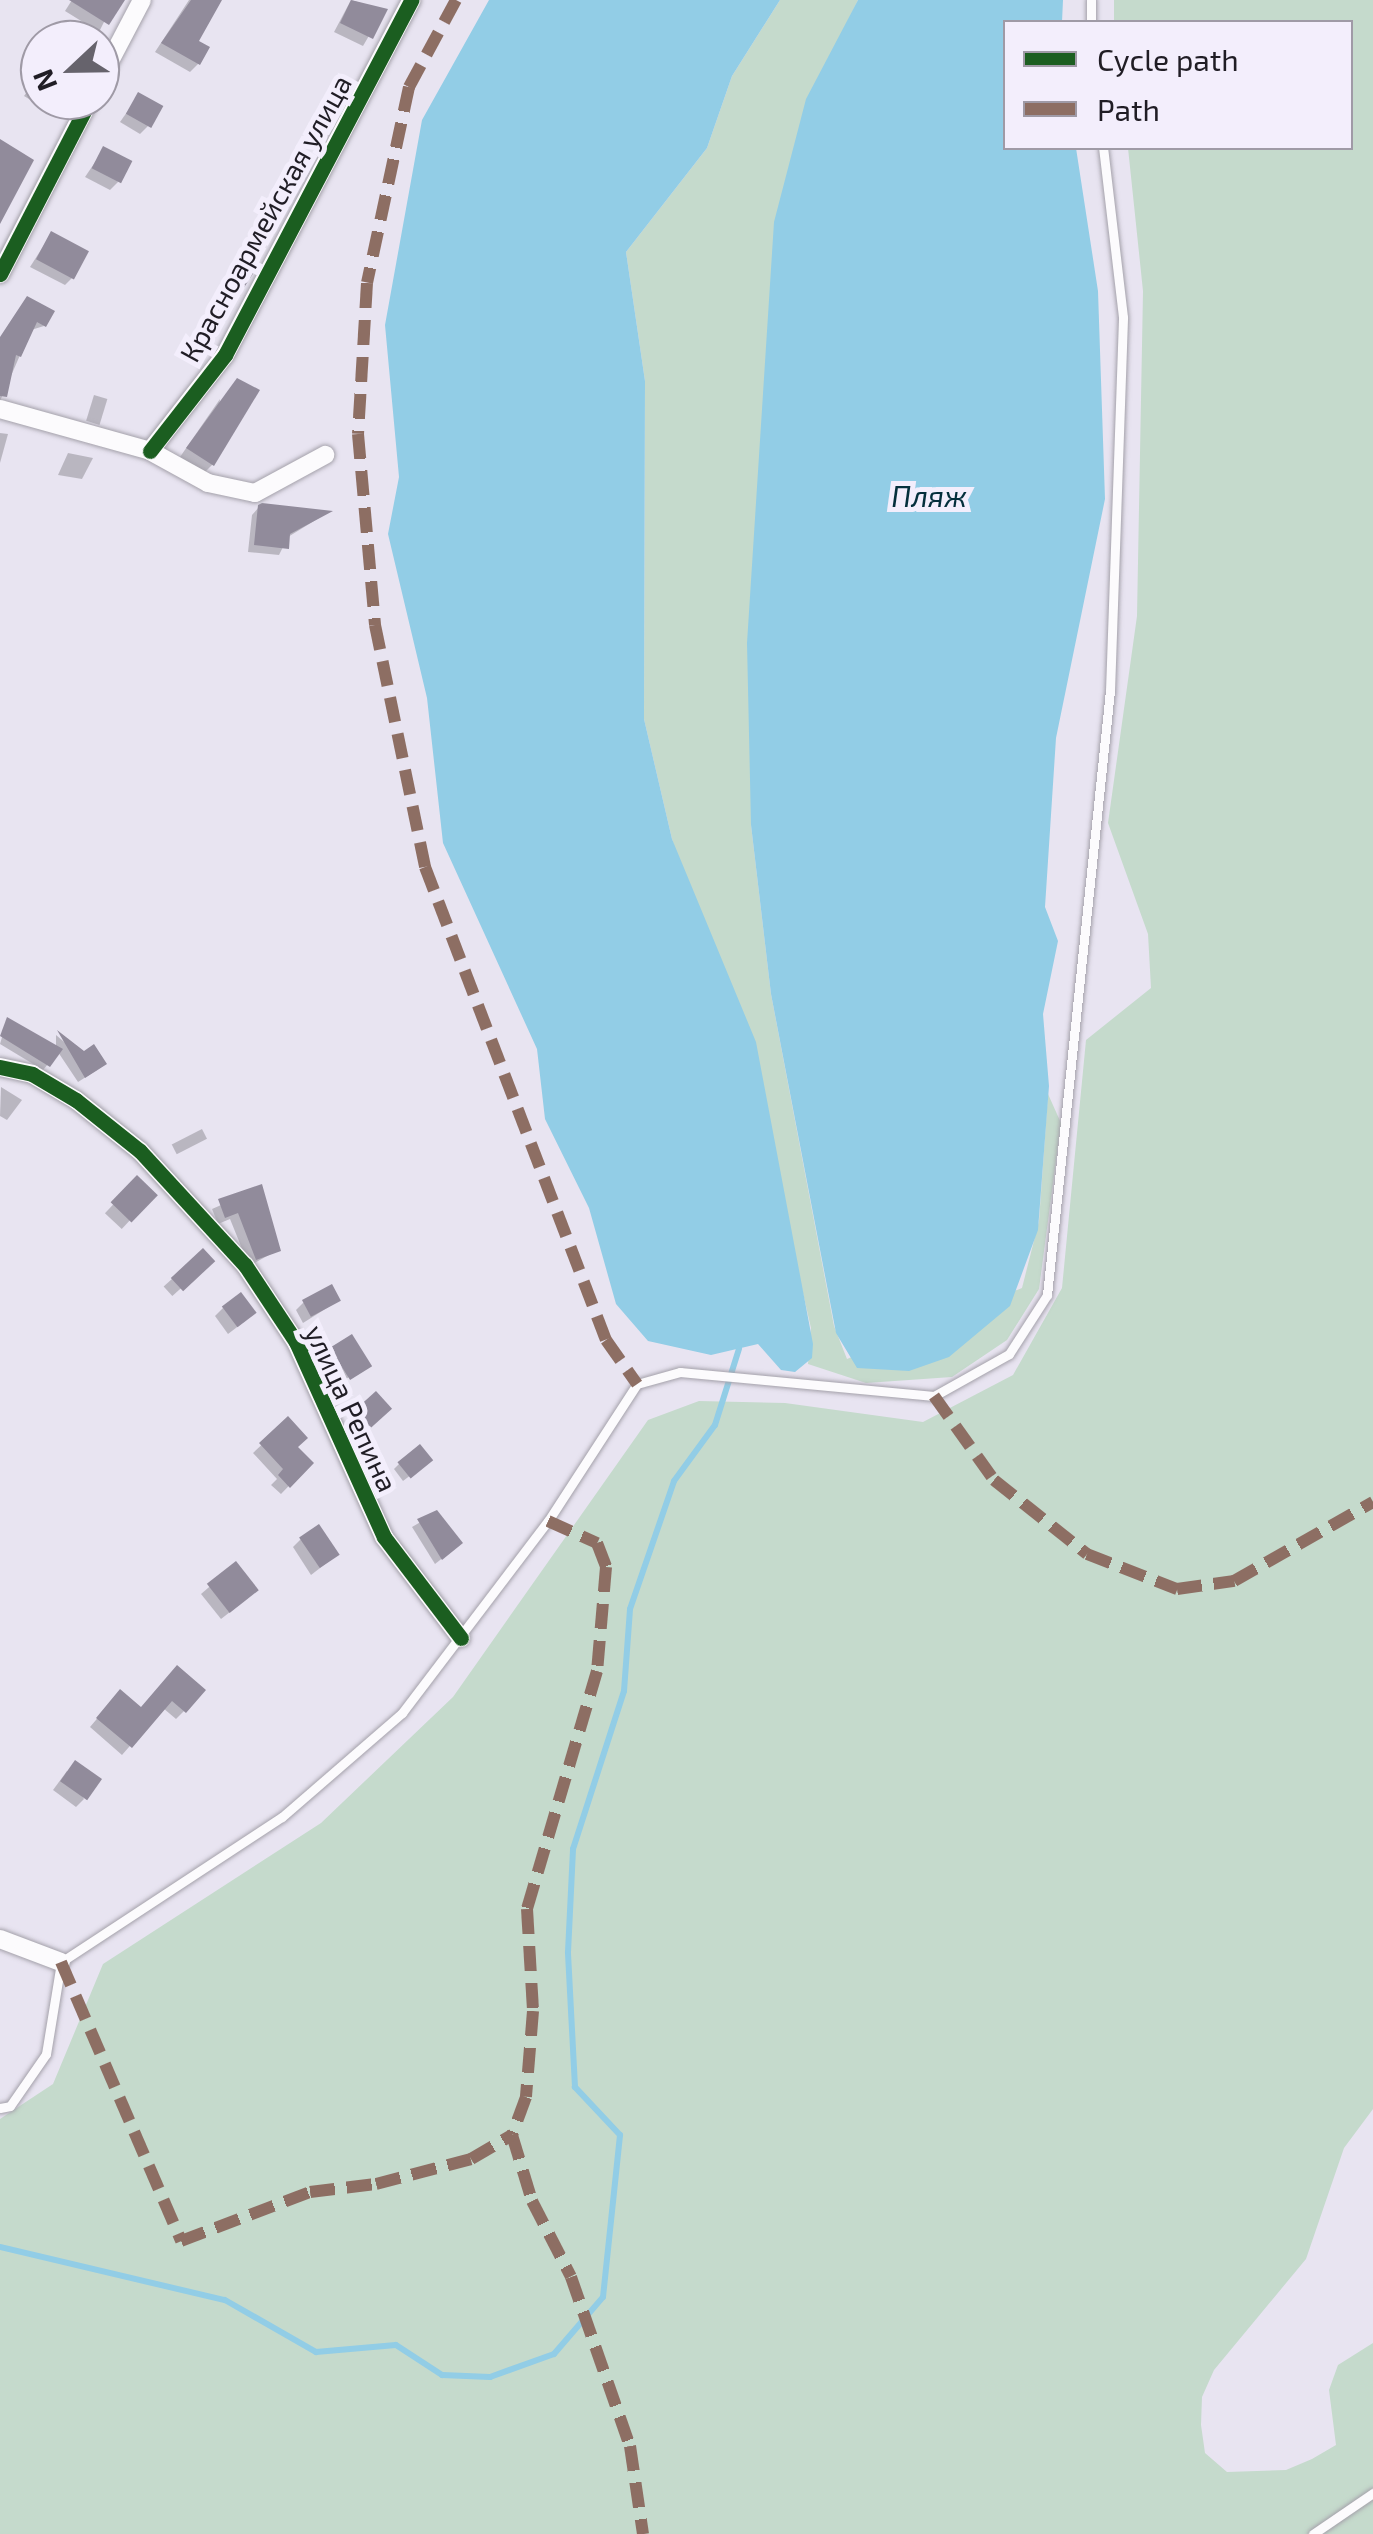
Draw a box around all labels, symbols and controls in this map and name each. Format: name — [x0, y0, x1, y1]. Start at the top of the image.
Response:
north arrow — [20, 20, 120, 120]
legend — [1003, 20, 1353, 150]
text: Cycle path — [1097, 41, 1239, 77]
text: N — [24, 65, 64, 96]
street label: Красноармейская улица — [172, 69, 358, 367]
text: Path — [1097, 91, 1160, 127]
water label: Пляж — [891, 477, 967, 513]
street label: улица Репина — [299, 1319, 405, 1497]

